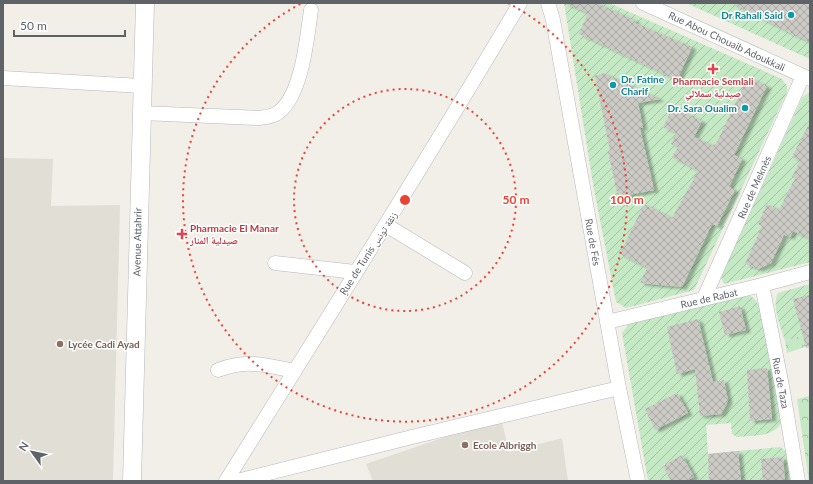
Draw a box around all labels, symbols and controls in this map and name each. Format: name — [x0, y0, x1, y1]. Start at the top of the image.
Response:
street label: Rue Abou Chouaib Adoukkali — [667, 9, 787, 73]
place label: Dr Rahali Said — [721, 9, 783, 21]
marker: Dr Rahali Said — [786, 10, 796, 20]
scale bar — [14, 12, 125, 38]
text: 50 m — [20, 18, 47, 33]
marker: Pharmacie Semlali صيدلية سملالي — [708, 64, 718, 74]
place label: Dr. Fatine Charif — [621, 73, 665, 97]
place label: Pharmacie Semlali صيدلية سملالي — [673, 75, 754, 101]
marker: Dr. Fatine Charif — [608, 80, 618, 90]
place label: Dr. Sara Oualim — [668, 102, 737, 114]
marker: Dr. Sara Oualim — [740, 103, 750, 113]
street label: Rue de Meknès — [735, 154, 773, 220]
text: 50 m — [503, 192, 529, 207]
text: 100 m — [610, 192, 644, 207]
centre of rings — [398, 193, 412, 207]
street label: Avenue Attahrir — [130, 207, 144, 277]
street label: Rue de Tunis زنقة تونس — [337, 209, 400, 297]
street label: Rue de Fés — [583, 217, 603, 267]
place label: Pharmacie El Manar صيدلية المنار — [189, 222, 279, 247]
marker: Pharmacie El Manar صيدلية المنار — [177, 229, 187, 239]
street label: Rue de Rabat — [679, 286, 739, 310]
place label: Lycée Cadi Ayad — [68, 338, 140, 350]
marker: Lycée Cadi Ayad — [55, 339, 65, 349]
street label: Rue de Taza — [770, 356, 792, 410]
north arrow — [12, 432, 52, 472]
text: N — [15, 439, 31, 453]
place label: Ecole Albriggh — [473, 439, 537, 451]
marker: Ecole Albriggh — [460, 440, 470, 450]

